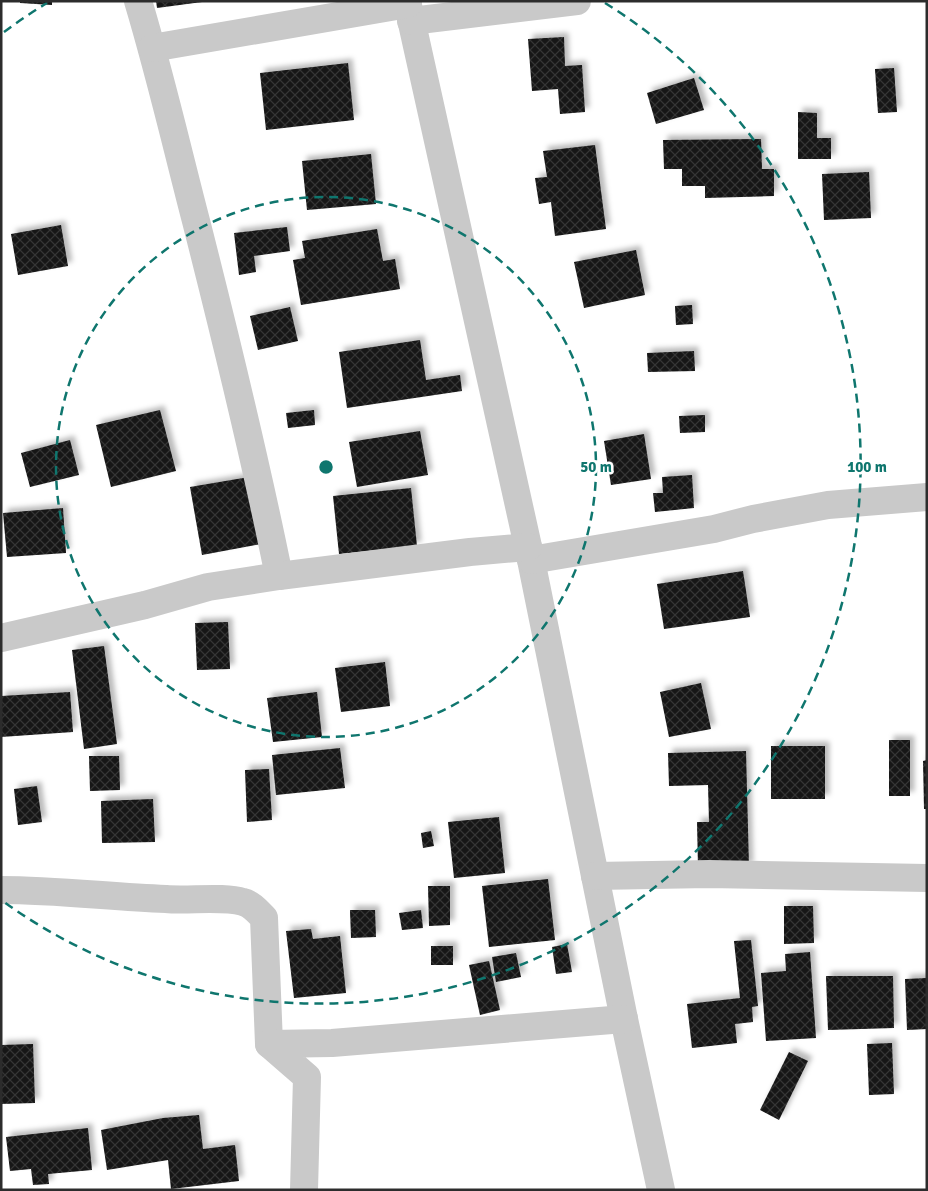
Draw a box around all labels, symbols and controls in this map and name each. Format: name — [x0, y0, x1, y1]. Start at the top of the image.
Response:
centre of rings — [317, 458, 335, 476]
text: 50 m — [580, 458, 612, 476]
text: 100 m — [847, 458, 887, 476]

